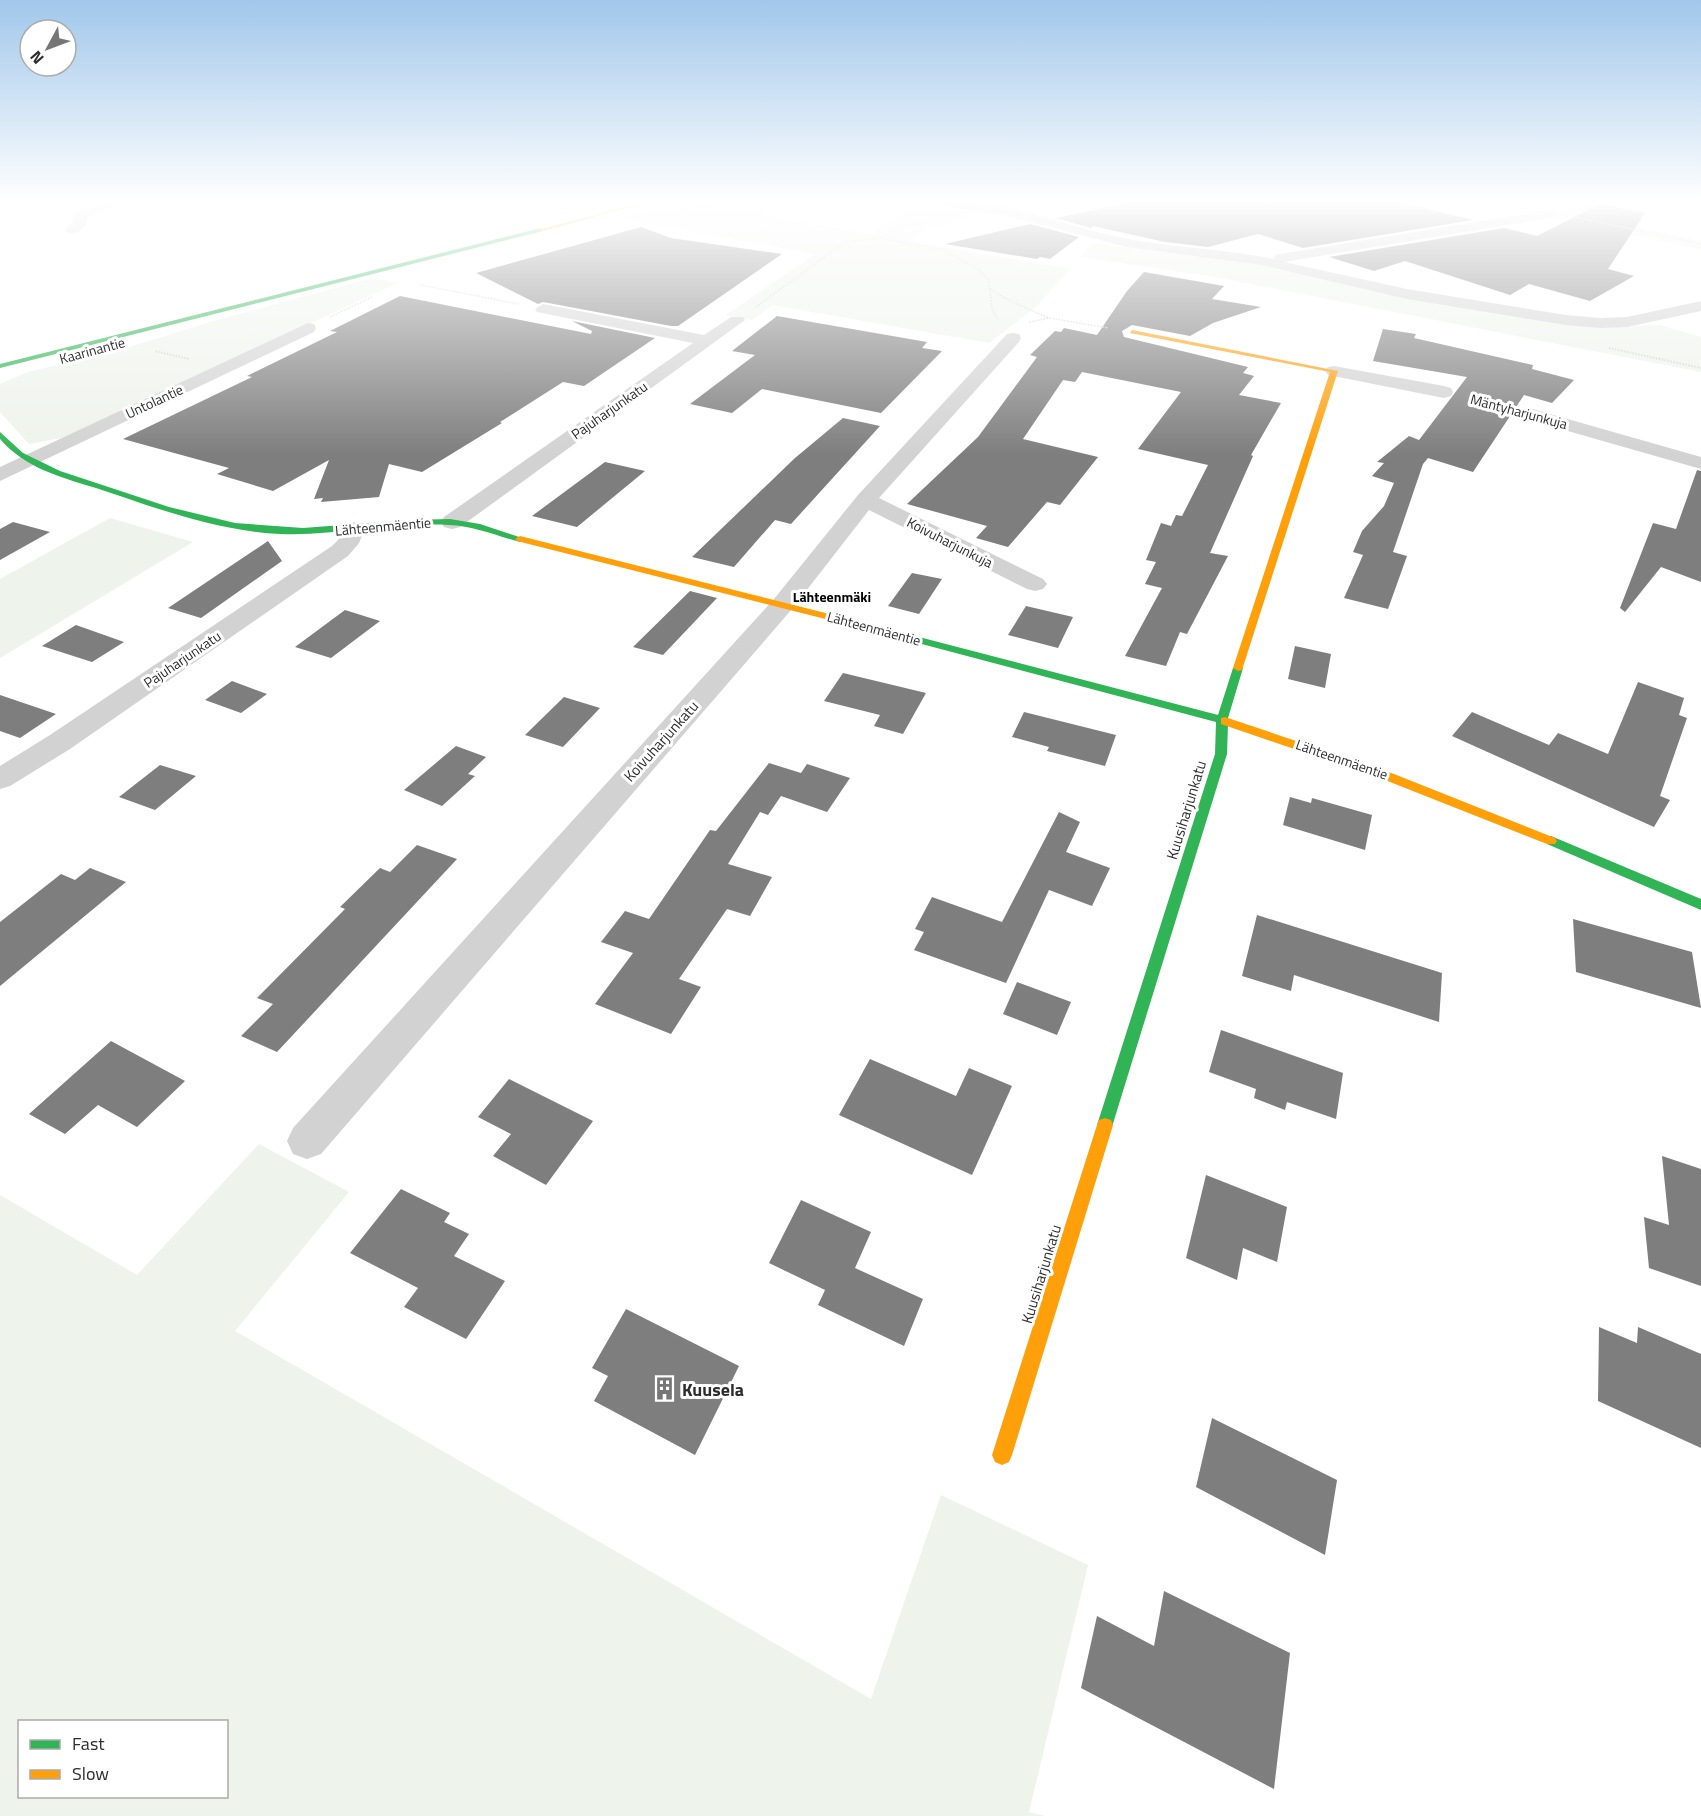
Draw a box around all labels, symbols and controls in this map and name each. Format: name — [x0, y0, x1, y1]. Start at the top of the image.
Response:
north arrow — [18, 18, 78, 78]
text: N — [24, 46, 49, 70]
street label: Kaarinantie — [57, 331, 127, 369]
street label: Pajuharjunkatu — [566, 376, 652, 444]
street label: Untolantie — [122, 378, 186, 424]
street label: Mäntyharjunkuja — [1468, 388, 1570, 434]
street label: Lähteenmäentie — [334, 511, 432, 541]
street label: Koivuharjunkuja — [903, 511, 997, 573]
district label: Lähteenmäki — [793, 586, 871, 607]
street label: Lähteenmäentie — [825, 605, 923, 651]
street label: Pajuharjunkatu — [139, 625, 225, 693]
street label: Koivuharjunkatu — [618, 695, 704, 787]
street label: Lähteenmäentie — [1293, 733, 1391, 785]
street label: Kuusiharjunkatu — [1160, 758, 1212, 862]
street label: Kuusiharjunkatu — [1015, 1222, 1067, 1326]
building icon: Kuusela — [651, 1376, 677, 1402]
place label: Kuusela — [682, 1376, 744, 1403]
legend — [18, 1720, 228, 1798]
text: Fast — [72, 1730, 105, 1757]
text: Slow — [72, 1760, 109, 1787]

